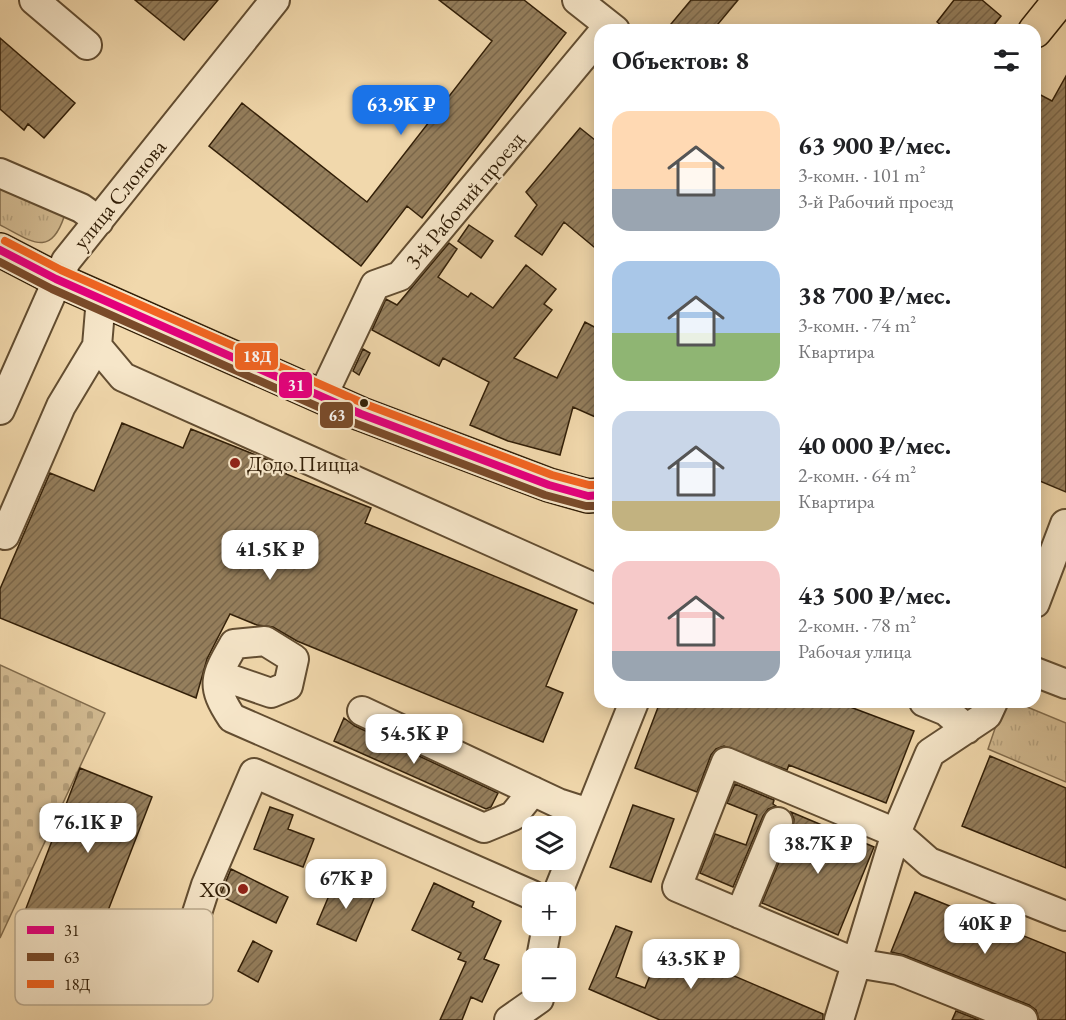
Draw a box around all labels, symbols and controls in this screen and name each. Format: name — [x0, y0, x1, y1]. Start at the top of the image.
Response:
text: Объектов: 8 — [612, 43, 749, 77]
icon: filters — [990, 44, 1023, 77]
pin: 63.9K ₽ — [346, 85, 456, 136]
text: 63.9K ₽ — [367, 91, 435, 117]
street label: 3-й Рабочий проезд — [398, 126, 530, 275]
text: 63 900 ₽/мес. — [798, 128, 951, 162]
street label: улица Слонова — [66, 133, 173, 255]
icon: home — [660, 135, 732, 207]
text: 3-комн. · 101 m² — [798, 162, 926, 188]
text: 3-й Рабочий проезд — [798, 188, 953, 214]
text: 38 700 ₽/мес. — [798, 278, 951, 312]
icon: home — [660, 285, 732, 357]
text: 3-комн. · 74 m² — [798, 312, 916, 338]
text: Квартира — [798, 338, 875, 364]
line badge: 18Д — [234, 342, 279, 371]
text: 18Д — [243, 346, 272, 367]
line badge: 31 — [278, 371, 313, 399]
text: 31 — [288, 375, 304, 396]
unlabelled marker — [358, 397, 370, 409]
line badge: 63 — [319, 401, 354, 429]
text: 63 — [329, 405, 345, 426]
text: 40 000 ₽/мес. — [798, 428, 951, 462]
icon: home — [660, 435, 732, 507]
place label: Додо Пицца — [247, 449, 360, 478]
marker: Додо Пицца — [228, 456, 242, 470]
text: 2-комн. · 64 m² — [798, 462, 916, 488]
text: Квартира — [798, 488, 875, 514]
pin: 41.5K ₽ — [215, 530, 325, 581]
text: 41.5K ₽ — [236, 536, 304, 562]
text: 43 500 ₽/мес. — [798, 578, 951, 612]
icon: home — [660, 585, 732, 657]
text: 2-комн. · 78 m² — [798, 612, 916, 638]
text: Рабочая улица — [798, 638, 912, 664]
pin: 54.5K ₽ — [359, 714, 469, 765]
text: 54.5K ₽ — [380, 720, 448, 746]
pin: 76.1K ₽ — [33, 803, 143, 854]
text: 76.1K ₽ — [54, 809, 122, 835]
map controls — [522, 816, 576, 1002]
button: layers — [522, 816, 576, 870]
pin: 38.7K ₽ — [763, 824, 873, 875]
text: 38.7K ₽ — [784, 830, 852, 856]
pin: 67K ₽ — [304, 859, 388, 910]
text: 67K ₽ — [319, 865, 373, 891]
place label: ХО — [198, 875, 231, 904]
marker: ХО — [236, 882, 250, 896]
button: + — [522, 882, 576, 936]
pin: 40K ₽ — [943, 904, 1027, 955]
legend — [15, 909, 213, 1005]
text: 40K ₽ — [958, 910, 1012, 936]
text: 31 — [64, 920, 79, 941]
pin: 43.5K ₽ — [636, 939, 746, 990]
text: 43.5K ₽ — [657, 945, 725, 971]
text: 63 — [64, 947, 80, 968]
button: − — [522, 948, 576, 1002]
text: 18Д — [64, 974, 91, 995]

